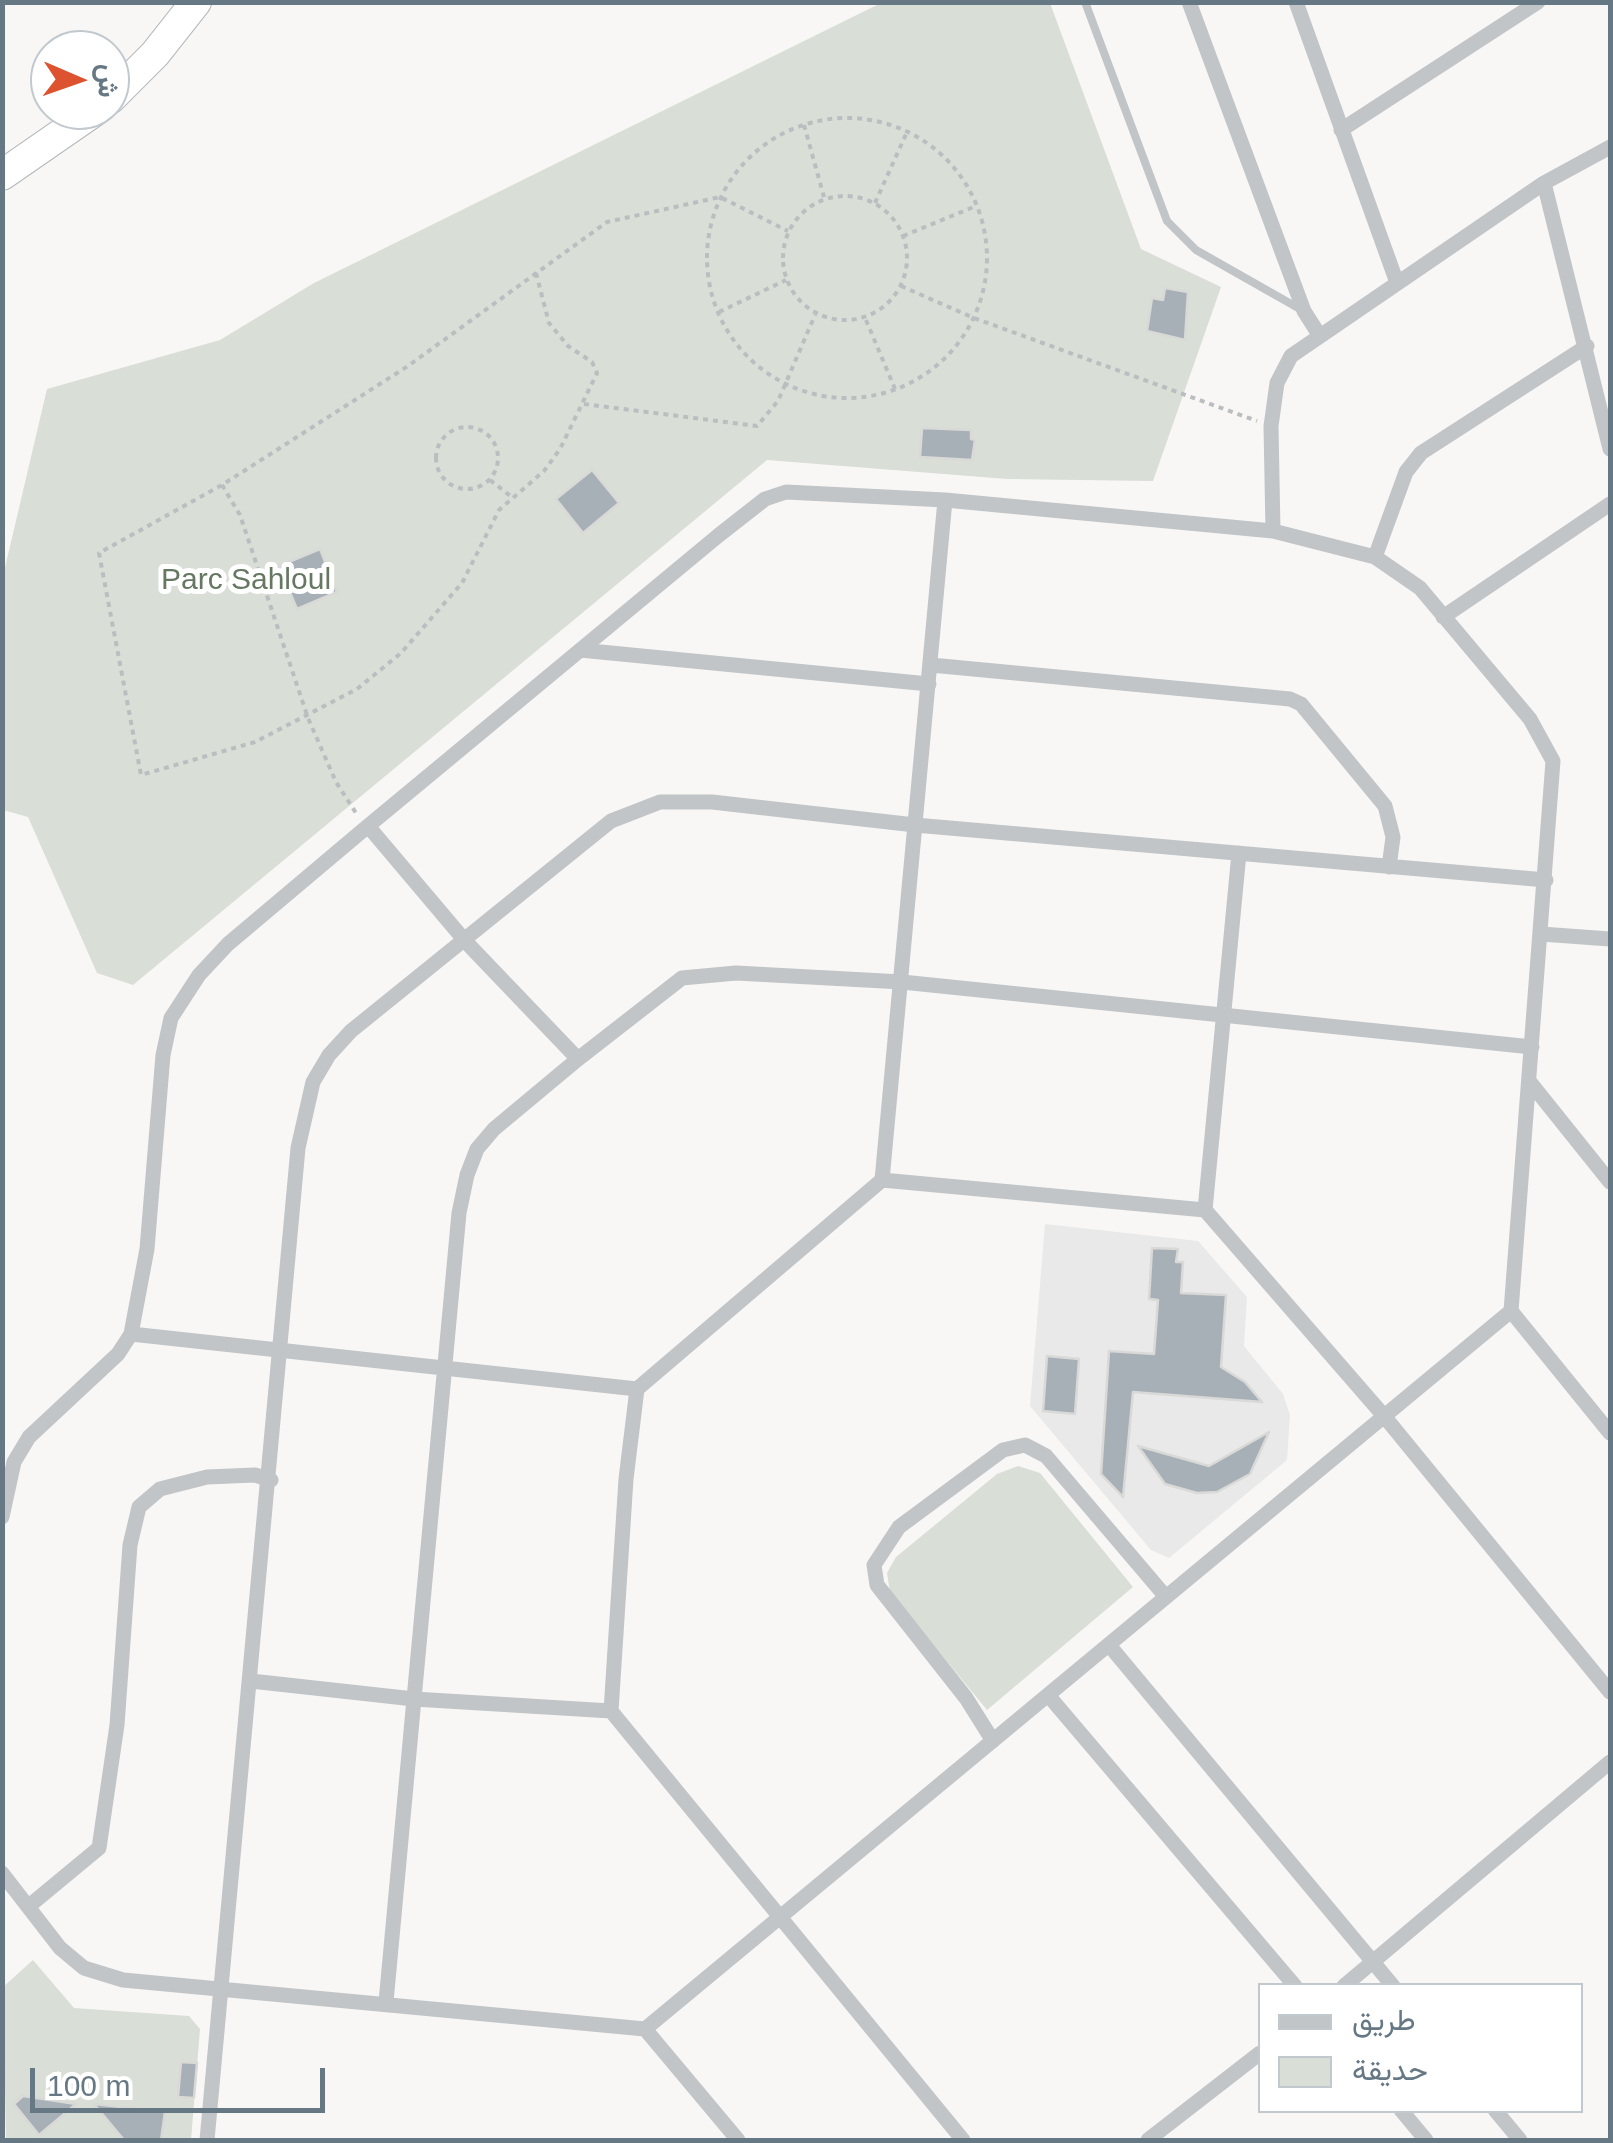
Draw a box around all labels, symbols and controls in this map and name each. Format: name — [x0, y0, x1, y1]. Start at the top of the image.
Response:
north arrow — [30, 30, 130, 130]
text: ش — [92, 64, 125, 98]
park label: Parc Sahloul — [161, 563, 331, 599]
legend — [1258, 1983, 1583, 2113]
text: طريق — [1352, 2003, 1416, 2036]
scale bar — [35, 2048, 330, 2110]
text: حديقة — [1352, 2053, 1428, 2086]
text: 100 m — [47, 2069, 130, 2102]

